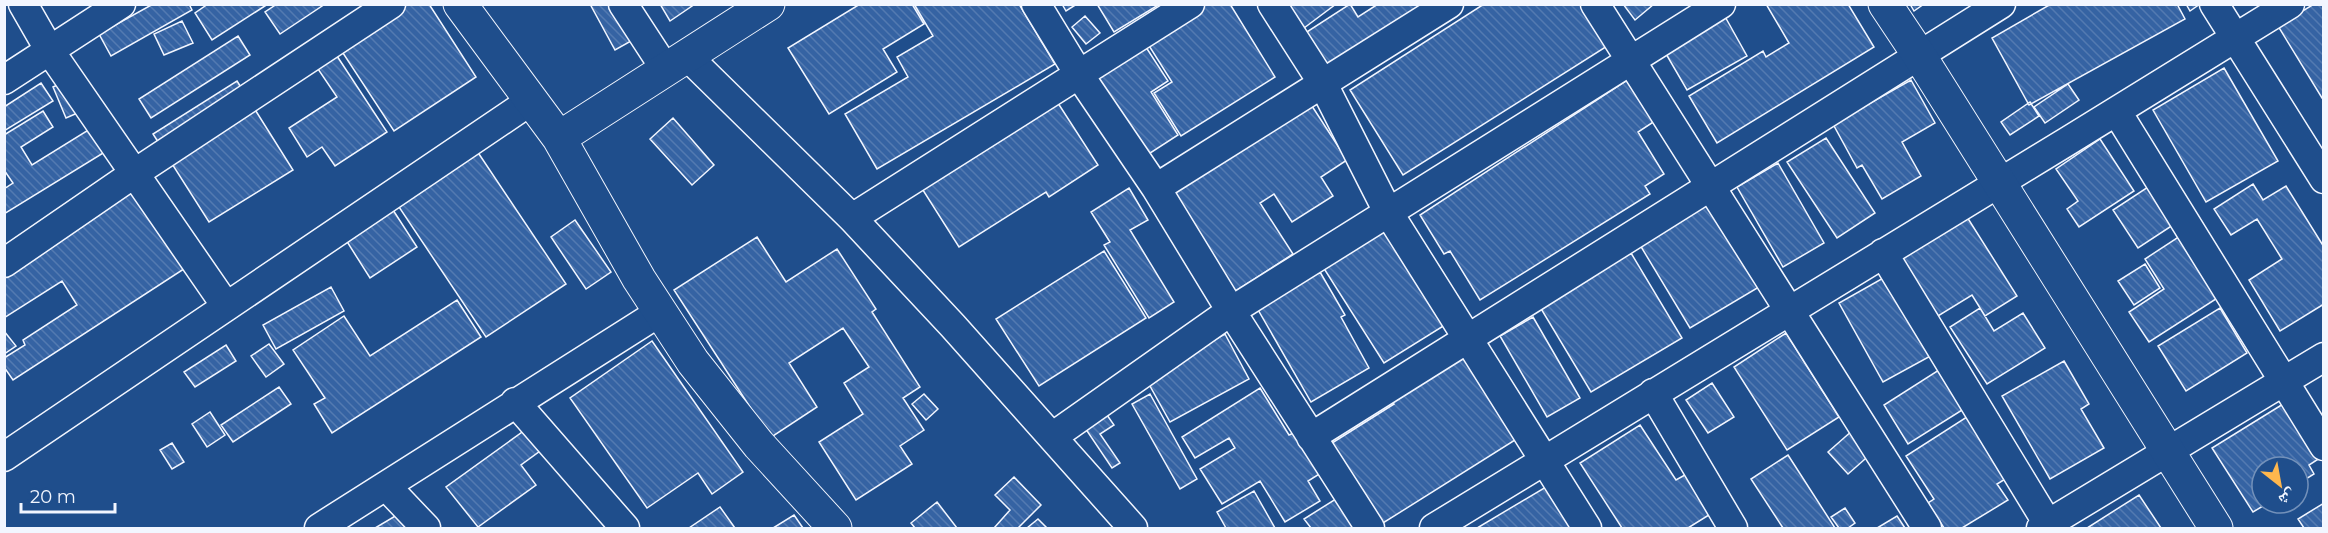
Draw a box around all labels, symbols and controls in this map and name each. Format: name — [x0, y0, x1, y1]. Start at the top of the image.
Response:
north arrow — [2250, 455, 2310, 515]
scale bar — [21, 476, 116, 514]
text: ش — [2275, 485, 2300, 510]
text: 20 m — [30, 486, 76, 508]

